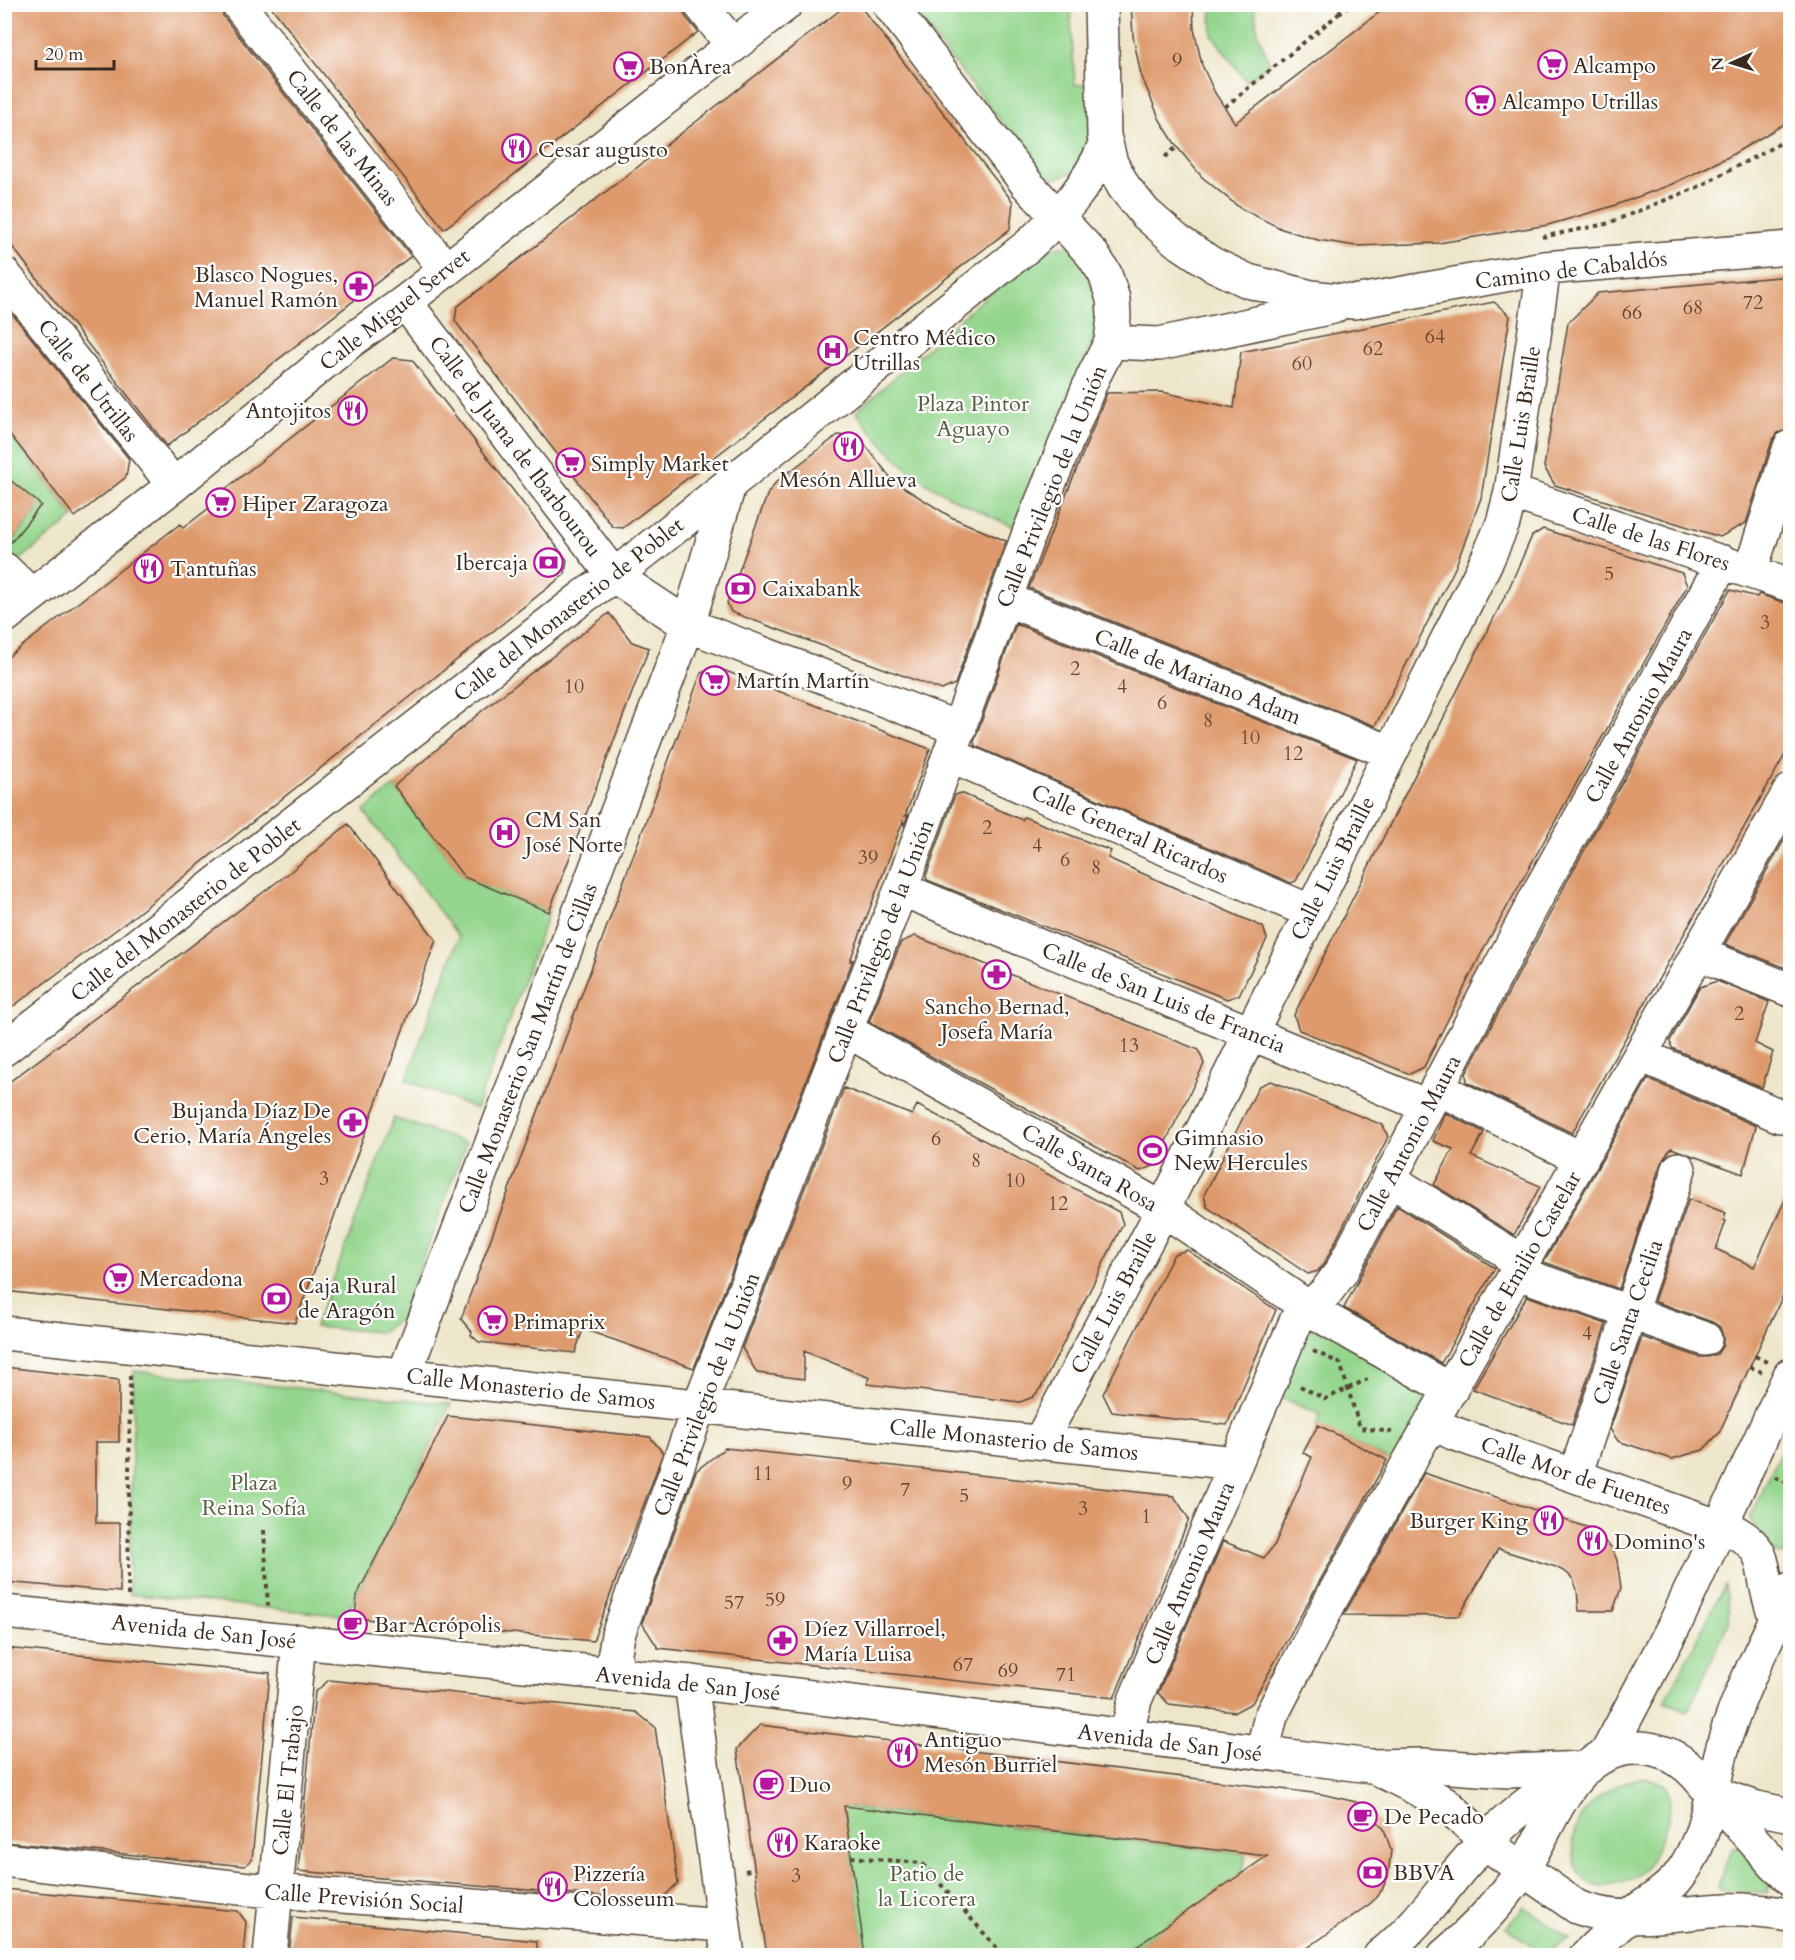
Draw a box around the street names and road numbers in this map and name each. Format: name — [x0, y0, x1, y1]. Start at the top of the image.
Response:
street label: Calle de las Minas — [279, 63, 405, 212]
street label: Calle Miguel Servet — [313, 242, 476, 378]
street label: Camino de Cabaldós — [1473, 243, 1669, 297]
street label: Calle de Utrillas — [31, 313, 146, 448]
street label: Calle de Juana de Ibarbourou — [422, 330, 608, 564]
street label: Calle Luis Braille — [1494, 344, 1548, 505]
street label: Calle Privilegio de la Unión — [989, 360, 1115, 612]
street label: Calle de las Flores — [1568, 499, 1734, 579]
street label: Calle del Monasterio de Poblet — [447, 510, 690, 709]
street label: Calle de Mariano Adam — [1090, 622, 1306, 732]
street label: Calle Antonio Maura — [1578, 622, 1700, 809]
street label: Calle General Ricardos — [1027, 777, 1233, 891]
street label: Calle Luis Braille — [1284, 791, 1382, 946]
street label: Calle del Monasterio de Poblet — [64, 810, 307, 1009]
street label: Calle Privilegio de la Unión — [820, 814, 942, 1068]
street label: Calle Monasterio San Martín de Cillas — [451, 879, 605, 1218]
street label: Calle de San Luis de Francia — [1037, 935, 1291, 1061]
street label: Calle Antonio Maura — [1349, 1049, 1469, 1237]
street label: Calle Santa Rosa — [1016, 1117, 1164, 1219]
street label: Calle de Emilio Castelar — [1451, 1165, 1589, 1373]
street label: Calle Luis Braille — [1064, 1226, 1164, 1379]
street label: Calle Santa Cecilia — [1586, 1235, 1670, 1409]
street label: Calle Privilegio de la Unión — [646, 1267, 768, 1521]
street label: Calle Monasterio de Samos — [405, 1361, 657, 1417]
street label: Calle Monasterio de Samos — [888, 1412, 1140, 1468]
street label: Calle Mor de Fuentes — [1477, 1429, 1675, 1523]
street label: Calle Antonio Maura — [1138, 1477, 1242, 1670]
street label: Avenida de San José — [110, 1607, 298, 1657]
street label: Avenida de San José — [594, 1659, 782, 1709]
street label: Calle El Trabajo — [265, 1703, 311, 1857]
street label: Avenida de San José — [1076, 1717, 1264, 1769]
street label: Calle Previsión Social — [263, 1877, 465, 1921]

